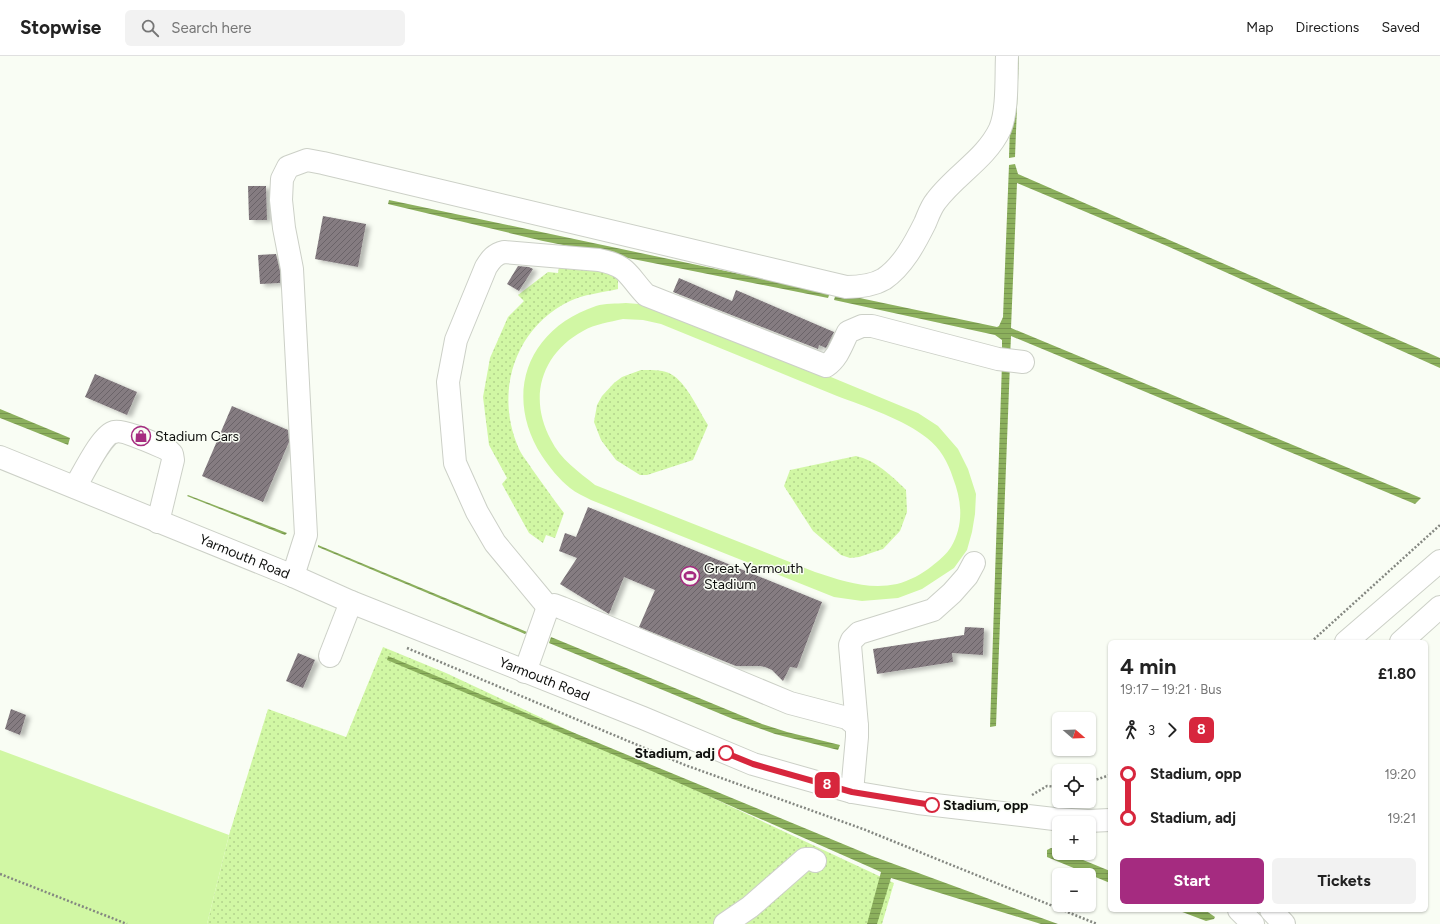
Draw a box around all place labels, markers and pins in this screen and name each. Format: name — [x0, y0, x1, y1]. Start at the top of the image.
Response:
shop icon: Stadium Cars — [130, 425, 152, 447]
place label: Stadium Cars — [155, 428, 239, 445]
place label: Great Yarmouth Stadium — [704, 560, 804, 593]
sports icon: Great Yarmouth Stadium — [679, 565, 701, 587]
place label: Stadium, adj — [635, 745, 715, 762]
marker: Stadium, adj — [718, 745, 734, 761]
marker: Stadium, opp — [924, 797, 940, 813]
place label: Stadium, opp — [943, 797, 1029, 814]

